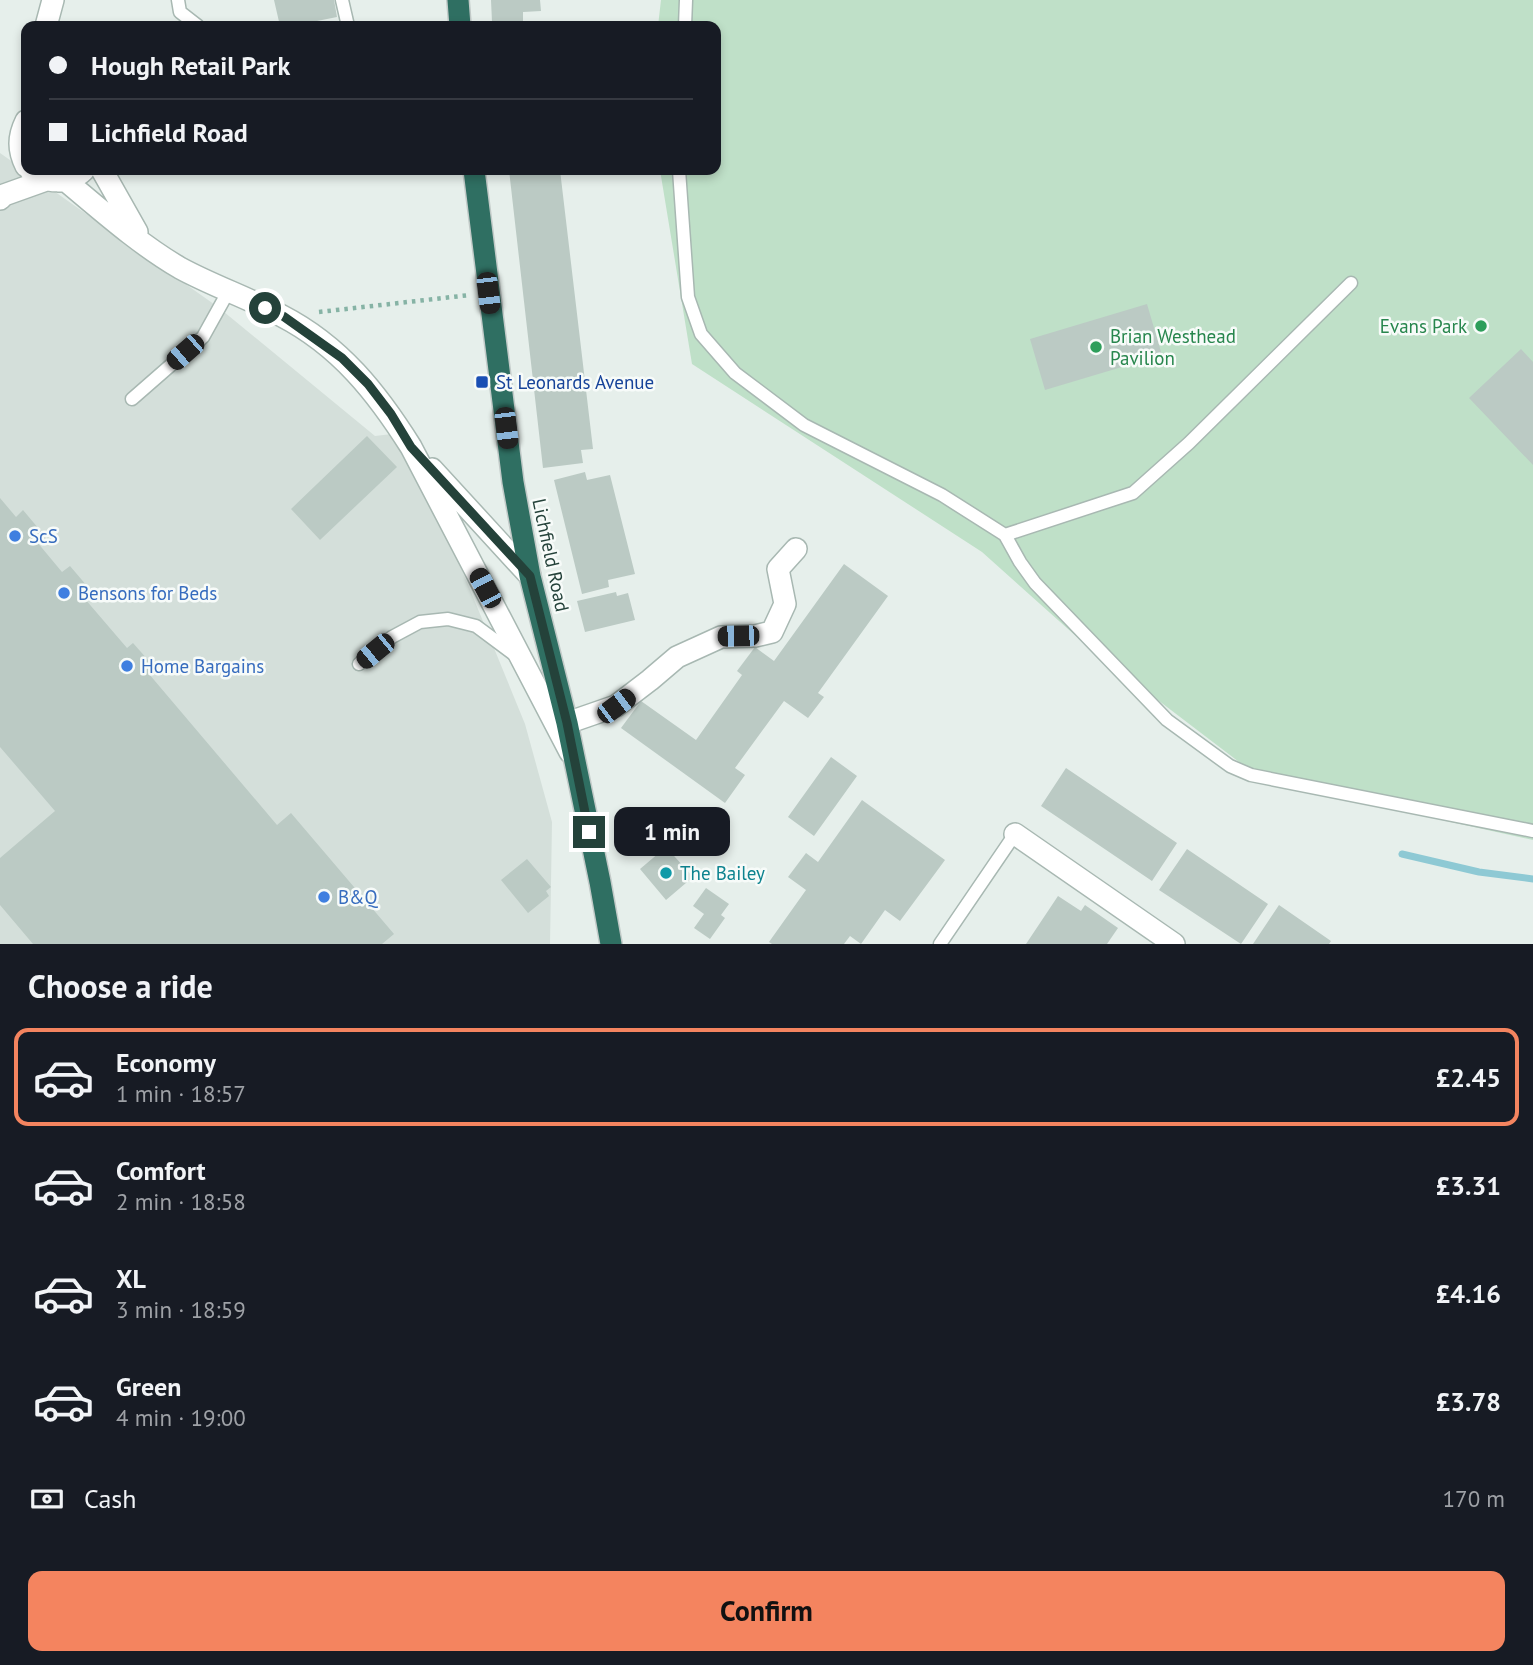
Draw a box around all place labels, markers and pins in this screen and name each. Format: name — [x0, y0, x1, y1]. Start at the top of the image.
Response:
place label: Evans Park — [1380, 314, 1467, 338]
marker: Evans Park — [1473, 318, 1489, 334]
place label: Brian Westhead Pavilion — [1110, 324, 1236, 370]
marker: Brian Westhead Pavilion — [1088, 339, 1104, 355]
place label: St Leonards Avenue — [496, 370, 654, 394]
marker: St Leonards Avenue — [474, 374, 490, 390]
place label: ScS — [29, 524, 58, 548]
marker: ScS — [7, 528, 23, 544]
place label: Bensons for Beds — [78, 581, 217, 605]
marker: Bensons for Beds — [56, 585, 72, 601]
place label: Home Bargains — [141, 654, 264, 678]
marker: Home Bargains — [119, 658, 135, 674]
place label: The Bailey — [680, 861, 765, 885]
marker: The Bailey — [658, 865, 674, 881]
place label: B&Q — [338, 885, 379, 909]
marker: B&Q — [316, 889, 332, 905]

